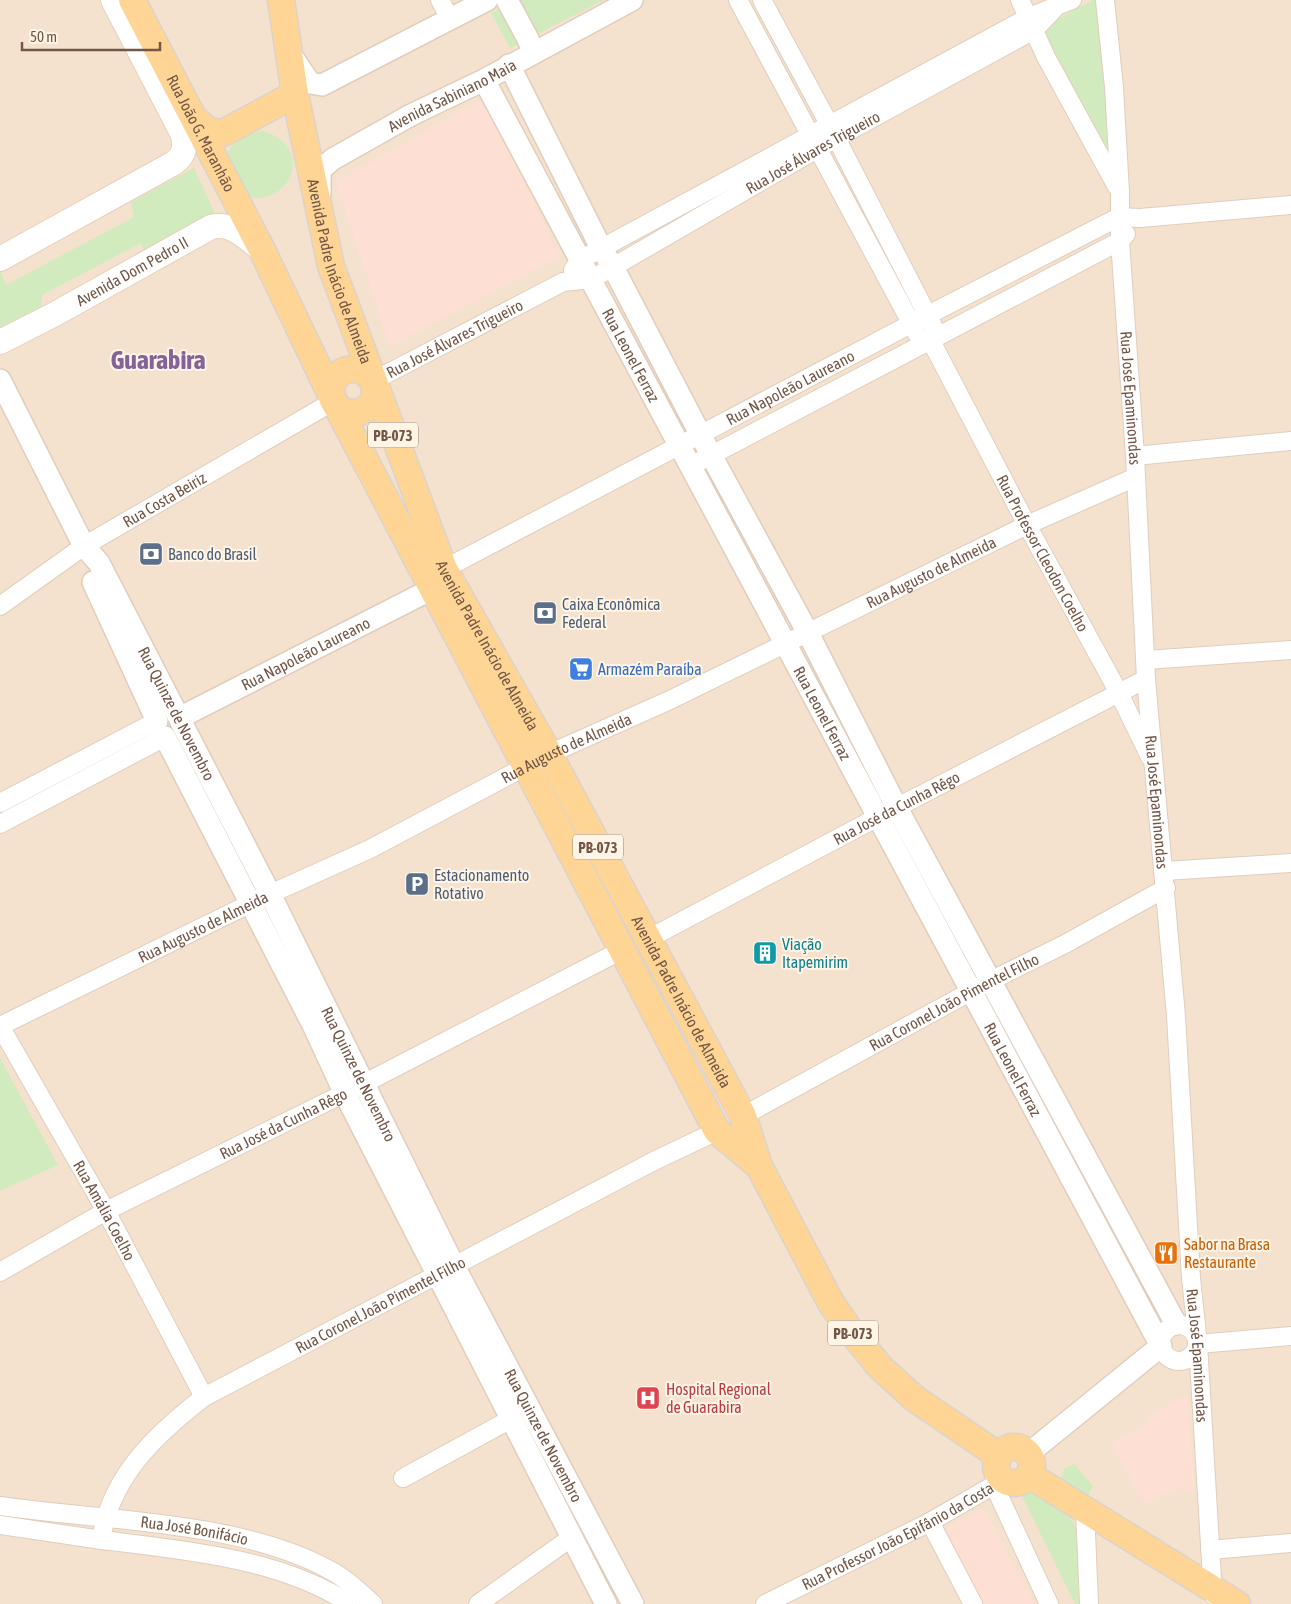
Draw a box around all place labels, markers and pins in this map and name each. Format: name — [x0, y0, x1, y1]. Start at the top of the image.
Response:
bank icon: Banco do Brasil — [138, 541, 164, 567]
place label: Banco do Brasil — [168, 545, 257, 563]
place label: Caixa Econômica Federal — [562, 595, 661, 631]
bank icon: Caixa Econômica Federal — [532, 600, 558, 626]
supermarket icon: Armazém Paraíba — [568, 656, 594, 682]
place label: Armazém Paraíba — [598, 660, 702, 678]
place label: Estacionamento Rotativo — [434, 866, 529, 902]
parking icon: Estacionamento Rotativo — [404, 871, 430, 897]
place label: Viação Itapemirim — [782, 935, 848, 972]
building icon: Viação Itapemirim — [752, 940, 778, 966]
place label: Sabor na Brasa Restaurante — [1184, 1235, 1270, 1271]
restaurant icon: Sabor na Brasa Restaurante — [1153, 1240, 1179, 1266]
place label: Hospital Regional de Guarabira — [666, 1380, 772, 1416]
hospital icon: Hospital Regional de Guarabira — [635, 1385, 661, 1411]

